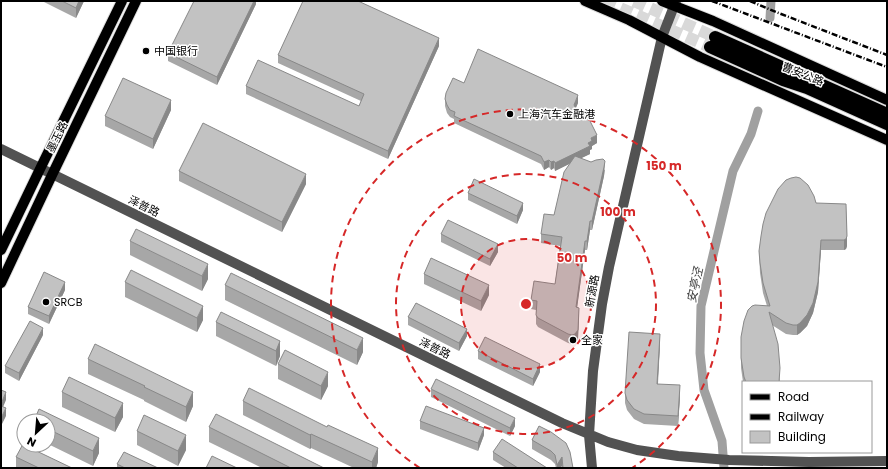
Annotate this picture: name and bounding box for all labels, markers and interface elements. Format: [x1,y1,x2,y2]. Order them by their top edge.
place label: 中国银行 [154,43,198,59]
marker: 中国银行 [141,46,151,56]
street label: 曹安公路 [780,58,826,90]
place label: 上海汽车金融港 [518,106,595,122]
marker: 上海汽车金融港 [505,109,515,119]
street label: 墨玉路 [43,119,71,155]
text: 150 m [646,157,682,174]
street label: 泽普路 [126,192,162,220]
text: 100 m [600,203,636,220]
text: 50 m [557,249,588,266]
water label: 安亭泾 [682,265,707,304]
street label: 新源路 [581,273,603,309]
place label: SRCB [54,294,83,310]
marker: SRCB [41,297,51,307]
centre of rings [519,297,533,311]
place label: 全家 [581,332,603,348]
street label: 泽普路 [417,334,453,362]
marker: 全家 [568,335,578,345]
legend [742,381,872,453]
text: Road [778,388,809,405]
text: Railway [778,408,824,425]
north arrow [16,413,56,453]
text: Building [778,428,826,445]
text: N [24,433,39,451]

